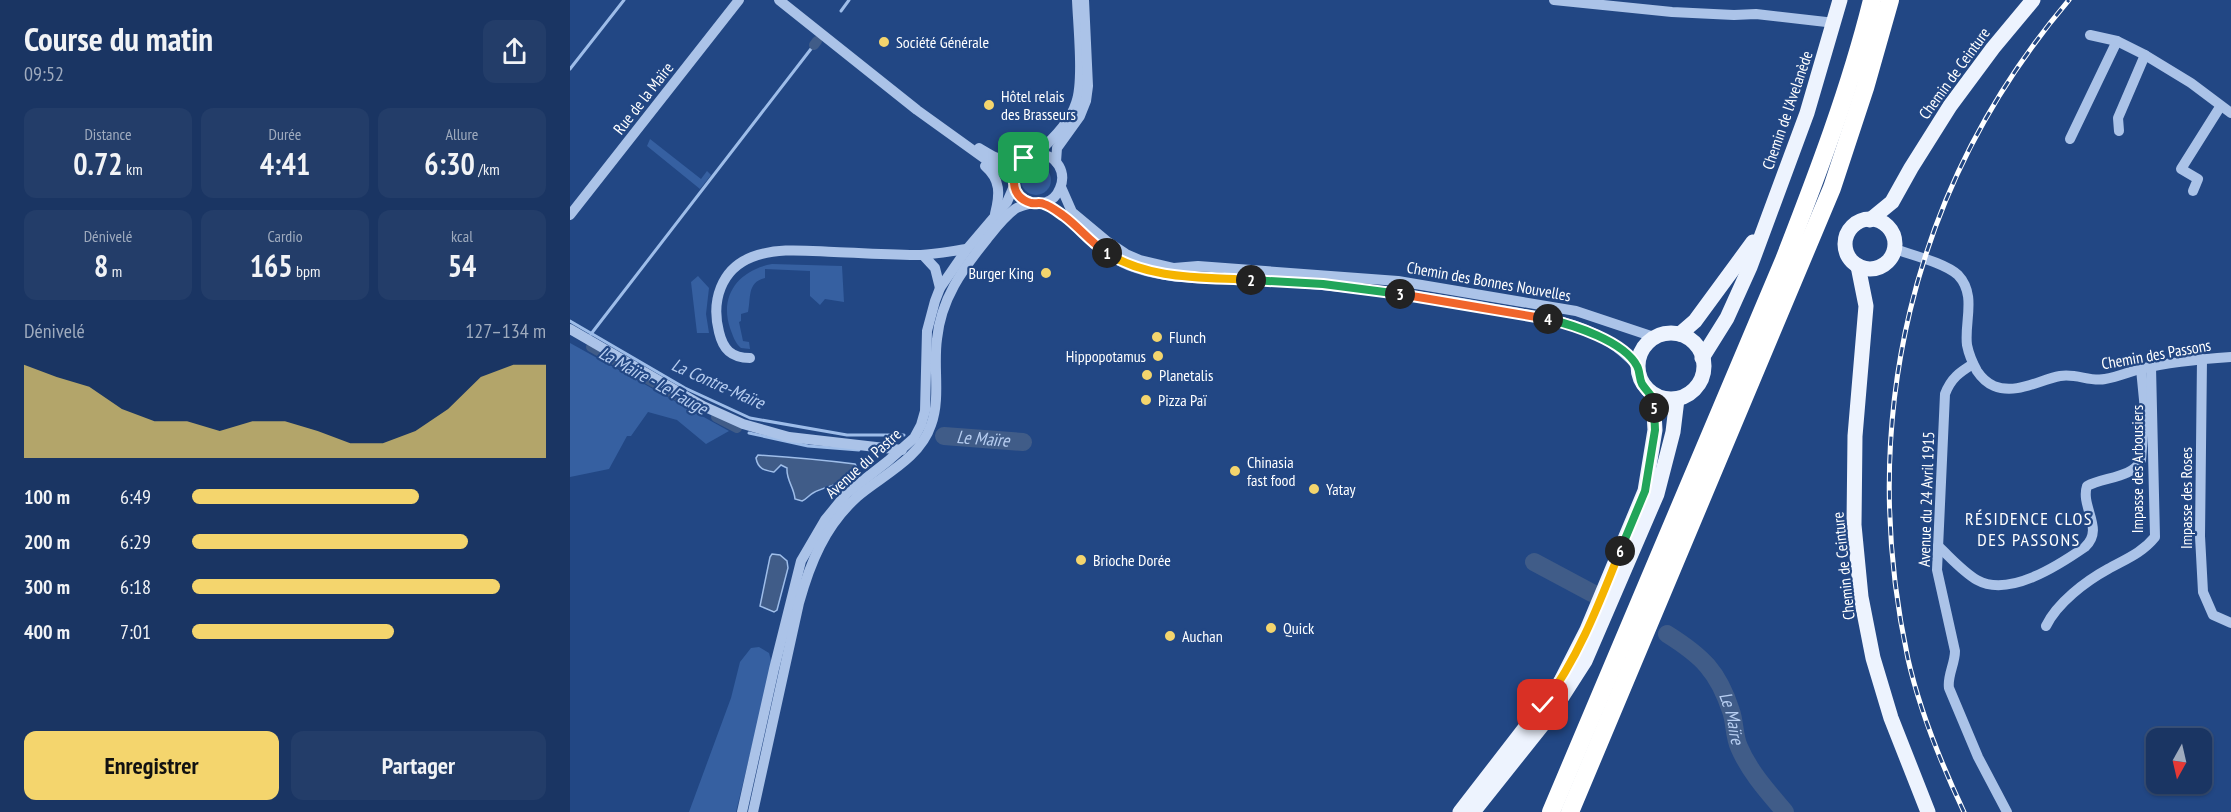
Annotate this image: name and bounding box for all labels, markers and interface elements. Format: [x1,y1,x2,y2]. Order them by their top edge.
text: Course du matin [24,17,213,60]
button: share [483,20,546,83]
street label: Chemin de Ceinture [1914,23,1994,123]
place label: Société Générale [896,32,989,52]
marker: Société Générale [877,35,891,49]
street label: Chemin de l'Avelanède [1757,48,1817,172]
street label: Rue de la Maïre [609,58,677,138]
text: 09:52 [24,61,64,87]
place label: Hôtel relais des Brasseurs [1001,86,1076,124]
marker: Hôtel relais des Brasseurs [982,98,996,112]
text: Distance [84,124,132,144]
text: Durée [269,124,301,144]
text: Allure [446,124,478,144]
pin [998,132,1049,183]
icon: arrive [1007,141,1040,174]
text: 0.72 [73,144,123,183]
text: 4:41 [260,144,310,183]
text: 6:30 [424,144,475,183]
text: km [123,159,143,179]
text: /km [475,159,500,179]
text: Dénivelé [84,226,132,246]
text: Cardio [267,226,303,246]
text: kcal [451,226,473,246]
pin: 1 [1092,238,1122,268]
text: 1 [1103,243,1111,263]
text: 8 [94,246,108,285]
text: 165 [250,246,293,285]
text: 54 [448,246,476,285]
street label: Chemin des Bonnes Nouvelles [1405,257,1573,305]
text: m [108,261,122,281]
text: bpm [293,261,320,281]
place label: Burger King [969,263,1034,283]
pin: 2 [1236,265,1266,295]
marker: Burger King [1039,266,1053,280]
text: 2 [1247,270,1255,290]
pin: 3 [1385,279,1415,309]
text: 3 [1396,284,1404,304]
pin: 4 [1533,304,1563,334]
text: 4 [1544,309,1552,329]
text: Dénivelé [24,318,85,344]
text: 127–134 m [465,318,546,344]
place label: Flunch [1169,327,1206,347]
marker: Flunch [1150,330,1164,344]
street label: Chemin des Passons [2100,335,2212,373]
water label: La Maïre - Le Fauge [595,341,713,421]
place label: Hippopotamus [1066,346,1146,366]
marker: Hippopotamus [1151,349,1165,363]
water label: La Contre-Maïre [668,353,770,415]
place label: Planetalis [1159,365,1213,385]
marker: Planetalis [1140,368,1154,382]
place label: Pizza Paï [1158,390,1207,410]
marker: Pizza Paï [1139,393,1153,407]
pin: 5 [1639,393,1669,423]
text: 5 [1650,398,1658,418]
street label: Impasse des Arbousiers [2127,405,2147,533]
street label: Avenue du Pastre [821,424,905,502]
water label: Le Maïre [956,425,1012,452]
street label: Avenue du 24 Avril 1915 [1914,431,1938,567]
street label: Impasse des Roses [2176,447,2196,549]
place label: Chinasia fast food [1247,452,1296,490]
marker: Chinasia fast food [1228,464,1242,478]
place label: Yatay [1326,479,1356,499]
marker: Yatay [1307,482,1321,496]
text: 100 m [24,484,70,510]
text: 6:49 [120,484,151,510]
district label: RÉSIDENCE CLOS DES PASSONS [1965,507,2093,551]
street label: Chemin de Ceinture [1827,511,1859,621]
text: 200 m [24,529,70,555]
text: 6:29 [120,529,151,555]
pin: 6 [1605,536,1635,566]
text: 6 [1616,541,1624,561]
place label: Brioche Dorée [1093,550,1171,570]
marker: Brioche Dorée [1074,553,1088,567]
text: 300 m [24,574,70,600]
text: 6:18 [120,574,151,600]
place label: Quick [1283,618,1315,638]
text: 400 m [24,619,70,645]
text: 7:01 [120,619,151,645]
marker: Quick [1264,621,1278,635]
place label: Auchan [1182,626,1223,646]
marker: Auchan [1163,629,1177,643]
pin [1517,679,1568,730]
icon: check [1526,688,1559,721]
water label: Le Maïre [1714,688,1750,748]
north arrow [2146,728,2212,794]
map controls [2146,728,2212,794]
button: Enregistrer [24,731,279,800]
button: Partager [291,731,546,800]

